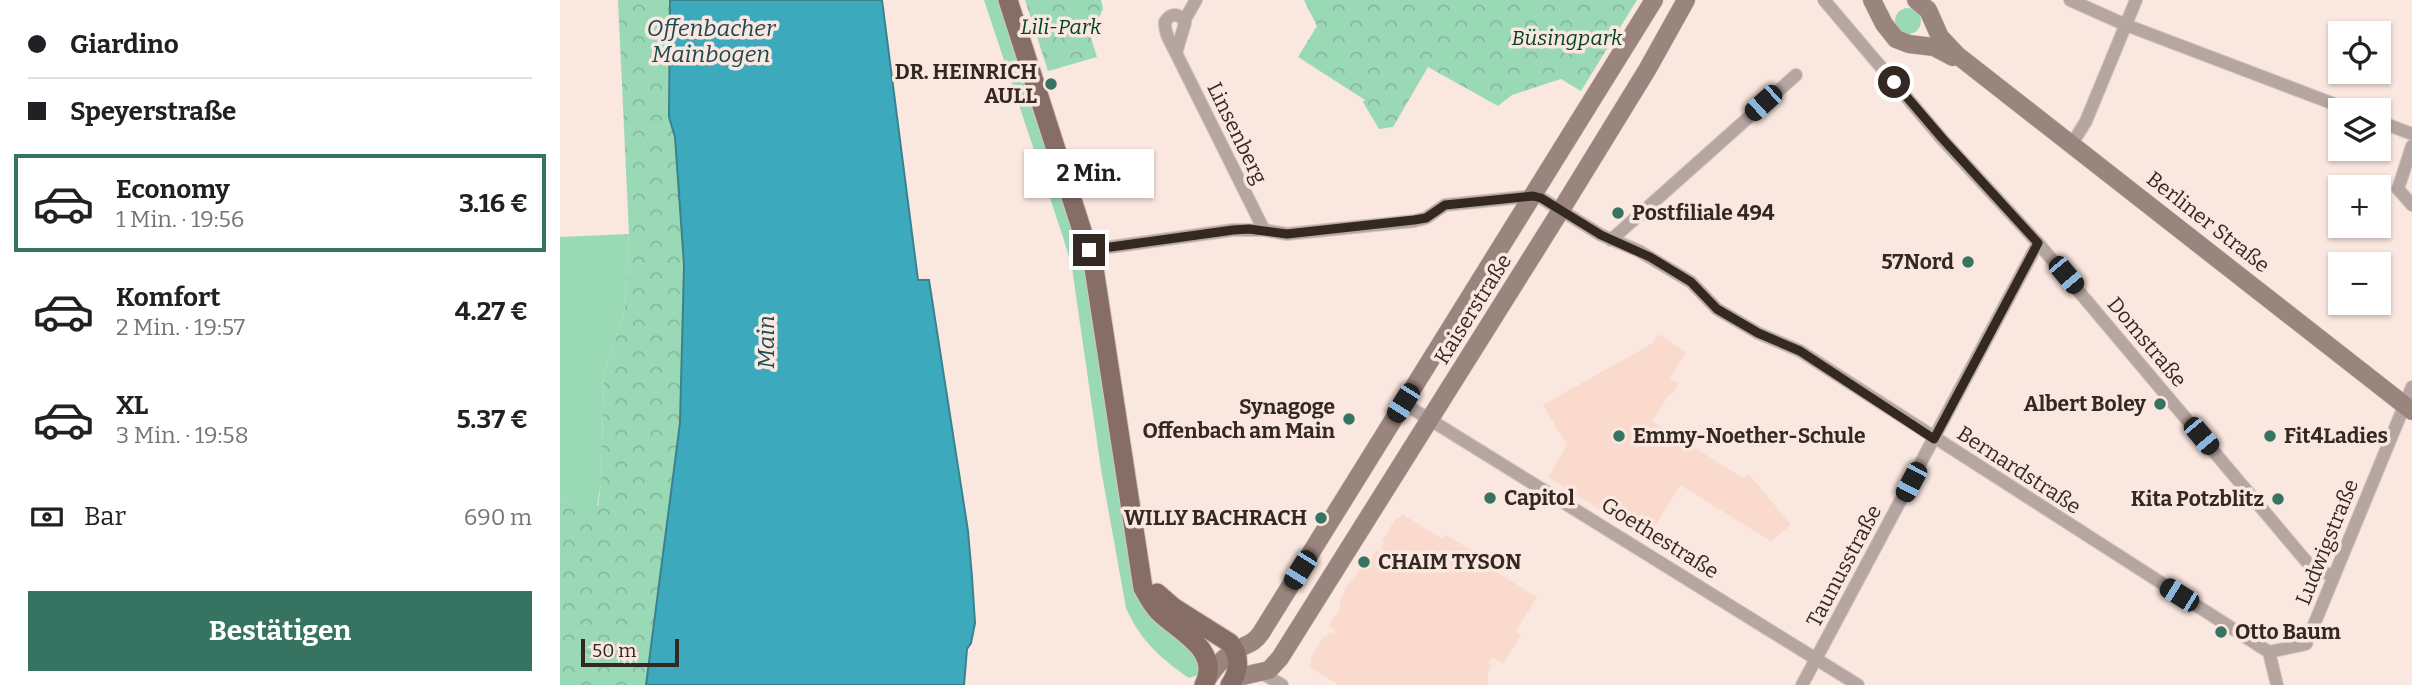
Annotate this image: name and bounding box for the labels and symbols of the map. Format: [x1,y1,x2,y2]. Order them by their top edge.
water label: Offenbacher Mainbogen [647,14,777,68]
park label: Lili-Park [1021,14,1102,40]
park label: Büsingpark [1512,25,1623,51]
place label: DR. HEINRICH AULL [895,59,1037,109]
route start [1878,66,1910,98]
marker: DR. HEINRICH AULL [1043,76,1059,92]
street label: Linsenberg [1201,78,1273,188]
car [1741,81,1786,125]
callout: 2 Min. [1024,148,1154,198]
street label: Berliner Straße [2141,166,2275,278]
place label: Postfiliale 494 [1632,200,1775,226]
marker: Postfiliale 494 [1610,205,1626,221]
route end [1073,234,1105,266]
street label: Kaiserstraße [1429,249,1517,369]
place label: 57Nord [1881,249,1954,275]
car [2045,252,2088,298]
marker: 57Nord [1960,254,1976,270]
street label: Domstraße [2102,292,2192,392]
water label: Main [752,315,780,369]
car [1383,380,1424,426]
place label: Albert Boley [2024,391,2146,417]
place label: Synagoge Offenbach am Main [1142,394,1335,444]
marker: Albert Boley [2152,396,2168,412]
marker: Synagoge Offenbach am Main [1341,411,1357,427]
car [2180,413,2223,459]
street label: Bernardstraße [1952,420,2086,520]
place label: Emmy-Noether-Schule [1633,423,1865,449]
place label: Fit4Ladies [2284,423,2388,449]
marker: Emmy-Noether-Schule [1611,428,1627,444]
marker: Fit4Ladies [2262,428,2278,444]
car [1892,459,1931,505]
street label: Ludwigstraße [2290,475,2364,609]
place label: Capitol [1504,485,1575,511]
place label: Kita Potzblitz [2131,486,2264,512]
marker: Capitol [1482,490,1498,506]
marker: Kita Potzblitz [2270,491,2286,507]
street label: Goethestraße [1596,492,1724,584]
street label: Taunusstraße [1801,500,1887,632]
place label: WILLY BACHRACH [1124,505,1307,531]
marker: WILLY BACHRACH [1313,510,1329,526]
car [1280,547,1321,593]
place label: CHAIM TYSON [1378,549,1521,575]
marker: CHAIM TYSON [1356,554,1372,570]
car [2156,575,2203,615]
place label: Otto Baum [2235,619,2341,645]
marker: Otto Baum [2213,624,2229,640]
scale bar [581,636,679,668]

